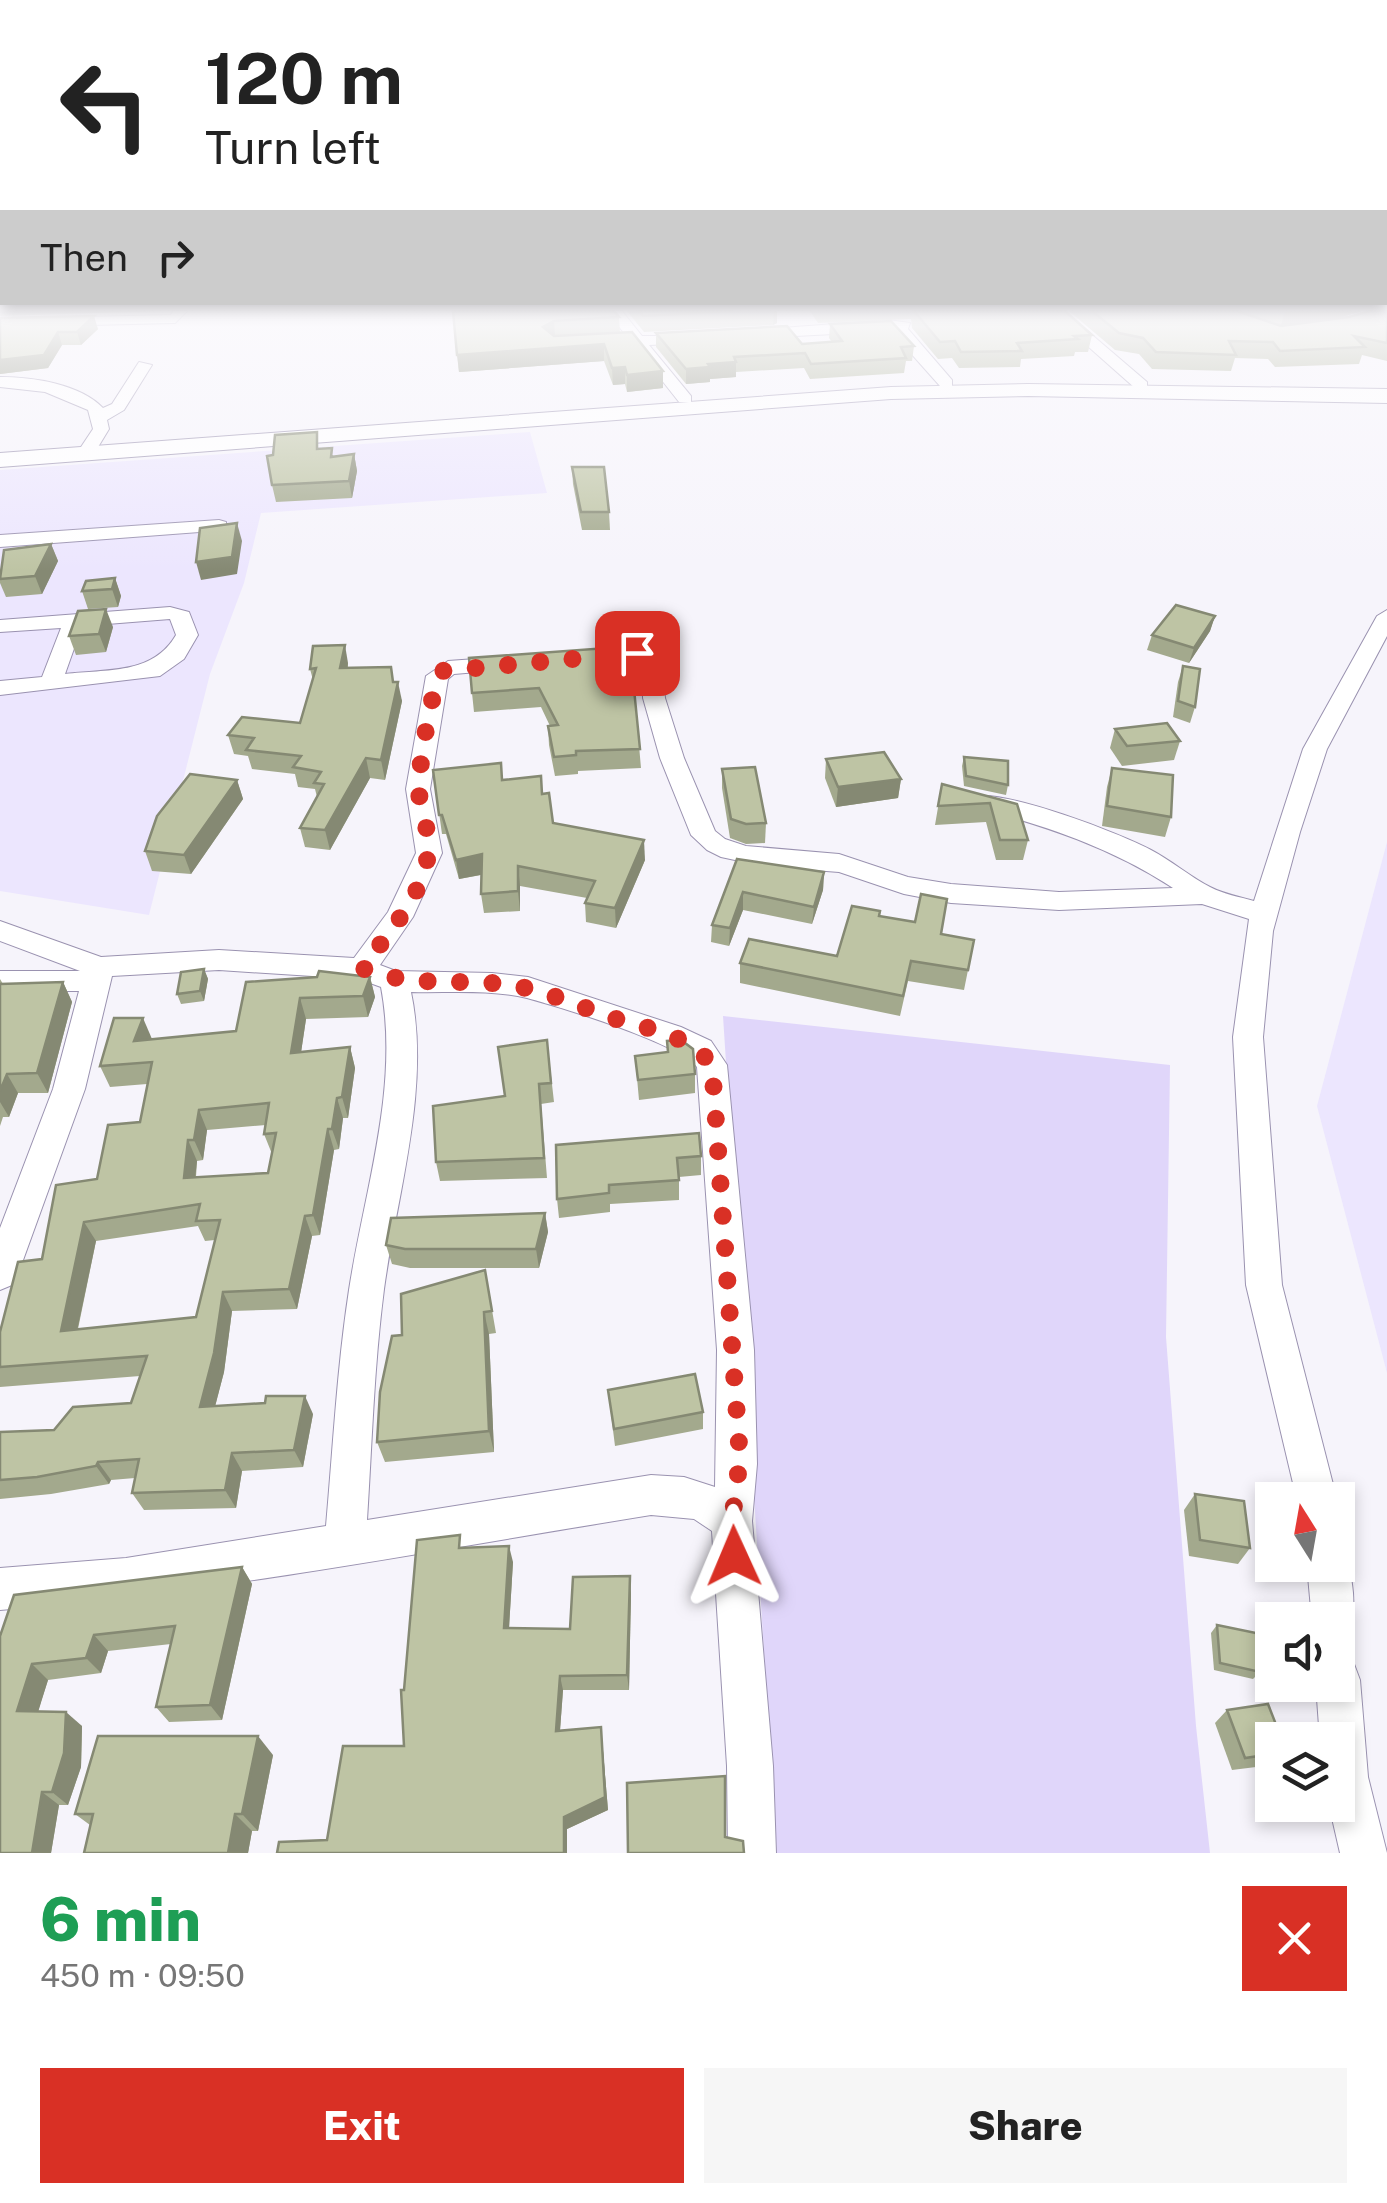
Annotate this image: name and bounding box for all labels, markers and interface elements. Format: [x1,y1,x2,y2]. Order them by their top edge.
text: 120 m [205,37,403,120]
icon: left [40,40,170,170]
text: Turn left [205,121,381,174]
icon: right [148,230,203,285]
text: Then [40,235,128,280]
pin [595,611,680,696]
icon: arrive [610,626,665,681]
north arrow [1255,1482,1355,1582]
map controls [1255,1482,1355,1822]
position arrow [682,1504,786,1608]
button: sound [1255,1602,1355,1702]
button: layers [1255,1722,1355,1822]
text: 6 min [40,1884,201,1955]
button: close [1242,1886,1347,1991]
text: 450 m · 09:50 [40,1957,245,1994]
button: Exit [40,2068,684,2183]
button: Share [704,2068,1347,2183]

